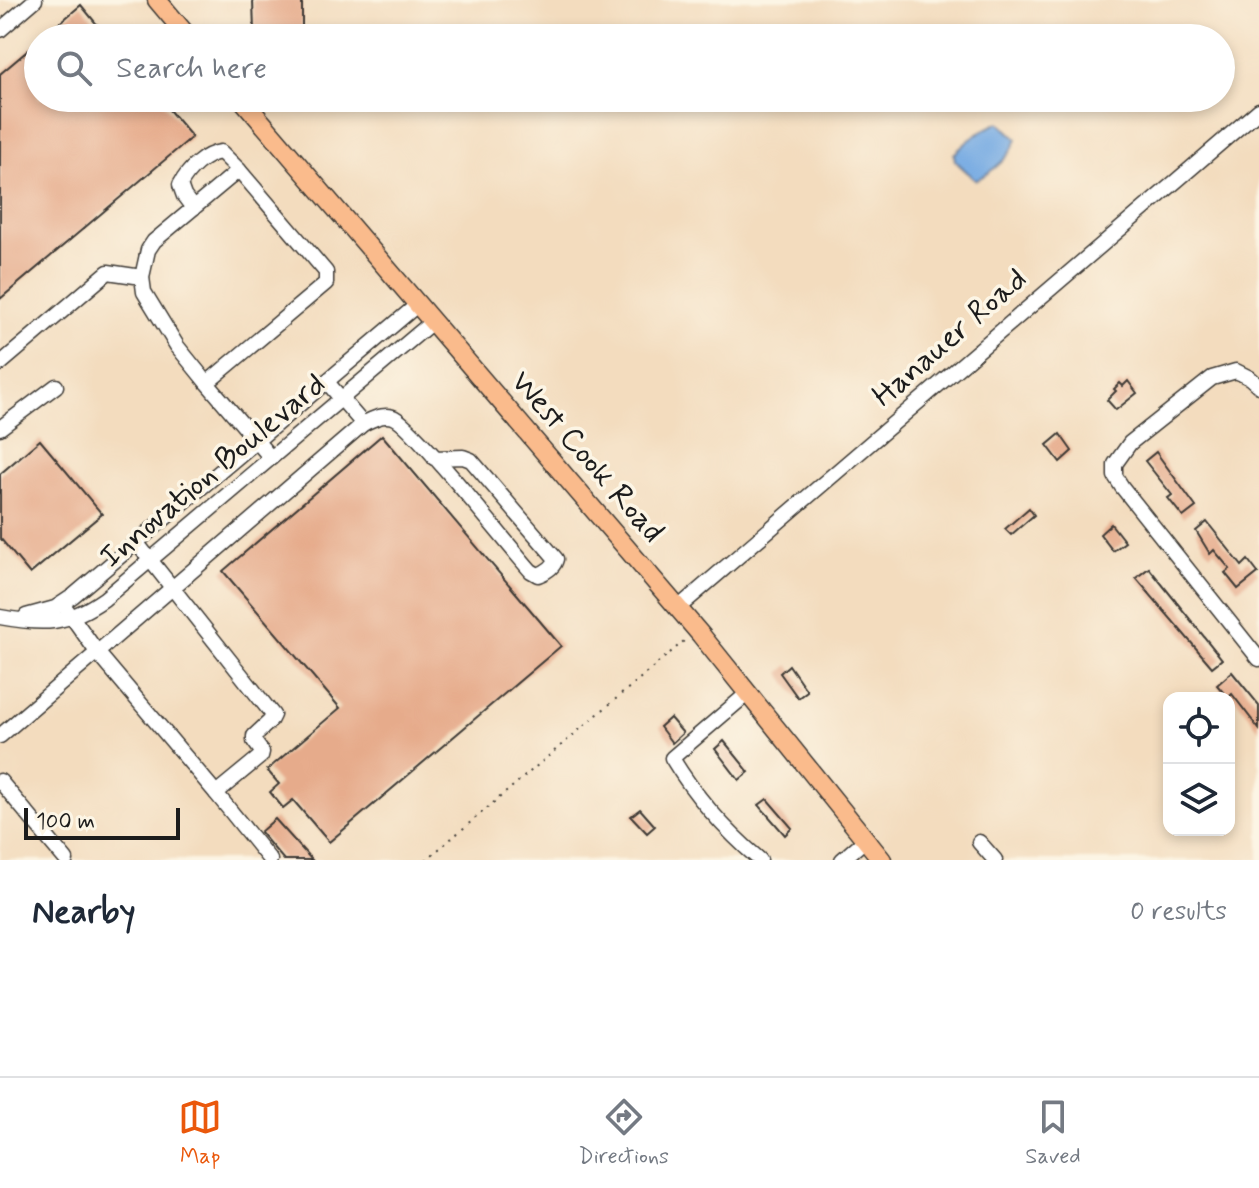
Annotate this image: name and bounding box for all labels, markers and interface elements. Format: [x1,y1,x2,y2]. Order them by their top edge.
search box [24,24,1235,112]
icon: search [52,46,96,90]
text: Search here [116,49,267,88]
street label: Hanauer Road [864,259,1036,417]
street label: West Cook Road [501,362,673,552]
street label: Innovation Boulevard [91,364,335,578]
map controls [1163,692,1235,836]
button: locate [1163,692,1235,764]
button: layers [1163,764,1235,836]
scale bar [24,804,180,840]
text: 100 m [36,808,95,836]
text: Nearby [32,890,136,935]
text: 0 results [1130,895,1227,929]
tab: Map [178,1095,222,1171]
tab: Directions [578,1095,669,1171]
tab: Saved [1025,1095,1081,1171]

